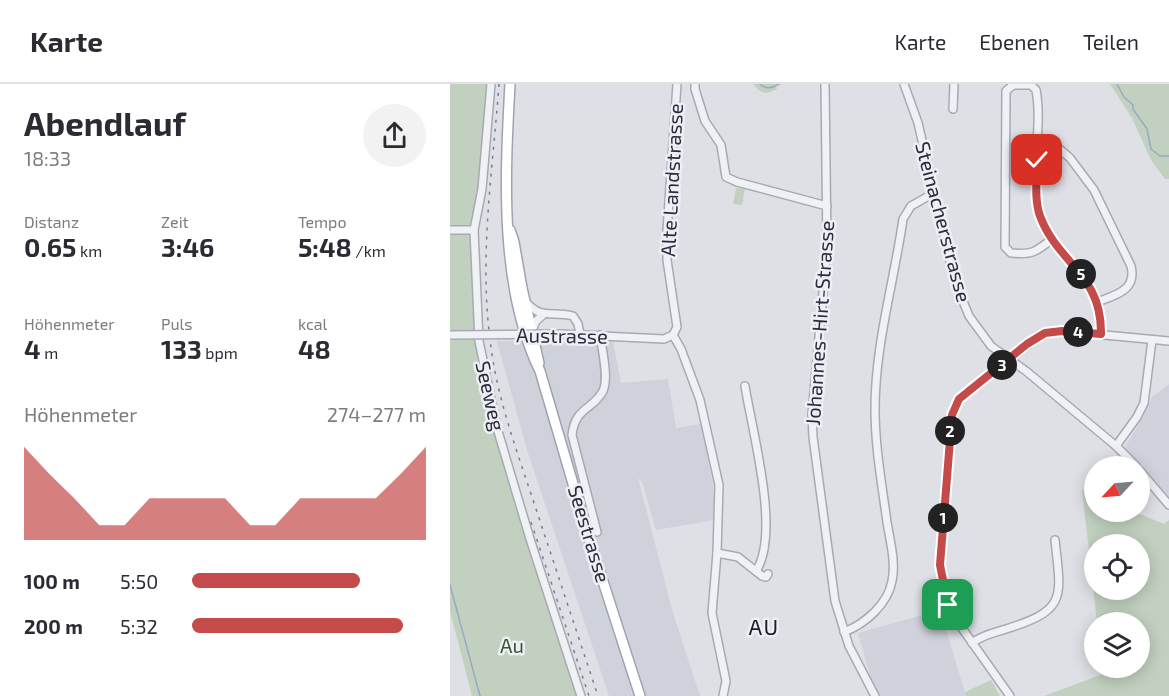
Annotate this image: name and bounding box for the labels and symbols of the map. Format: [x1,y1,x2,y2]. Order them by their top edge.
street label: Alte Landstrasse [655,103,687,257]
pin [1011,134,1062,185]
street label: Steinacherstrasse [911,139,977,305]
street label: Johannes-Hirt-Strasse [800,220,838,426]
pin: 5 [1066,259,1096,289]
pin: 4 [1063,317,1093,347]
street label: Austrasse [516,322,608,348]
pin: 3 [987,350,1017,380]
street label: Seeweg [471,358,511,433]
pin: 2 [935,416,965,446]
north arrow [1084,456,1150,522]
street label: Seestrasse [564,482,616,585]
pin: 1 [928,503,958,533]
pin [922,579,973,630]
district label: AU [748,613,780,639]
park label: Au [500,633,524,657]

